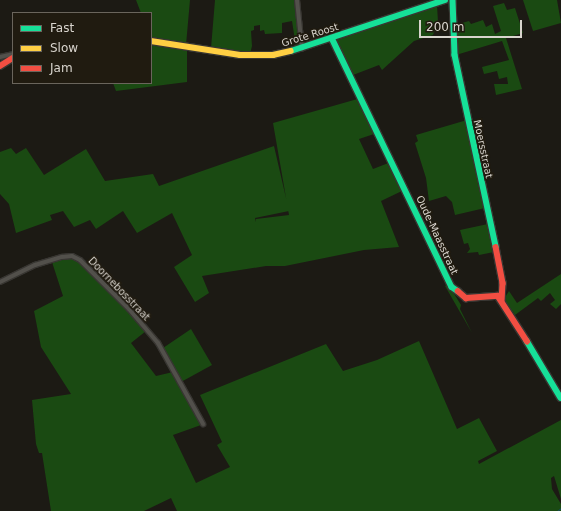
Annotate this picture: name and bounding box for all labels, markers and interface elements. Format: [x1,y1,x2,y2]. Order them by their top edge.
legend [12,12,152,84]
scale bar [421,12,524,38]
text: 200 m [426,20,464,34]
text: Fast [50,21,74,35]
street label: Grote Roost [280,21,340,49]
text: Slow [50,41,78,55]
text: Jam [50,61,73,75]
street label: Moersstraat [471,119,495,179]
street label: Oude-Maasstraat [413,194,461,276]
street label: Doornebosstraat [86,255,152,323]

